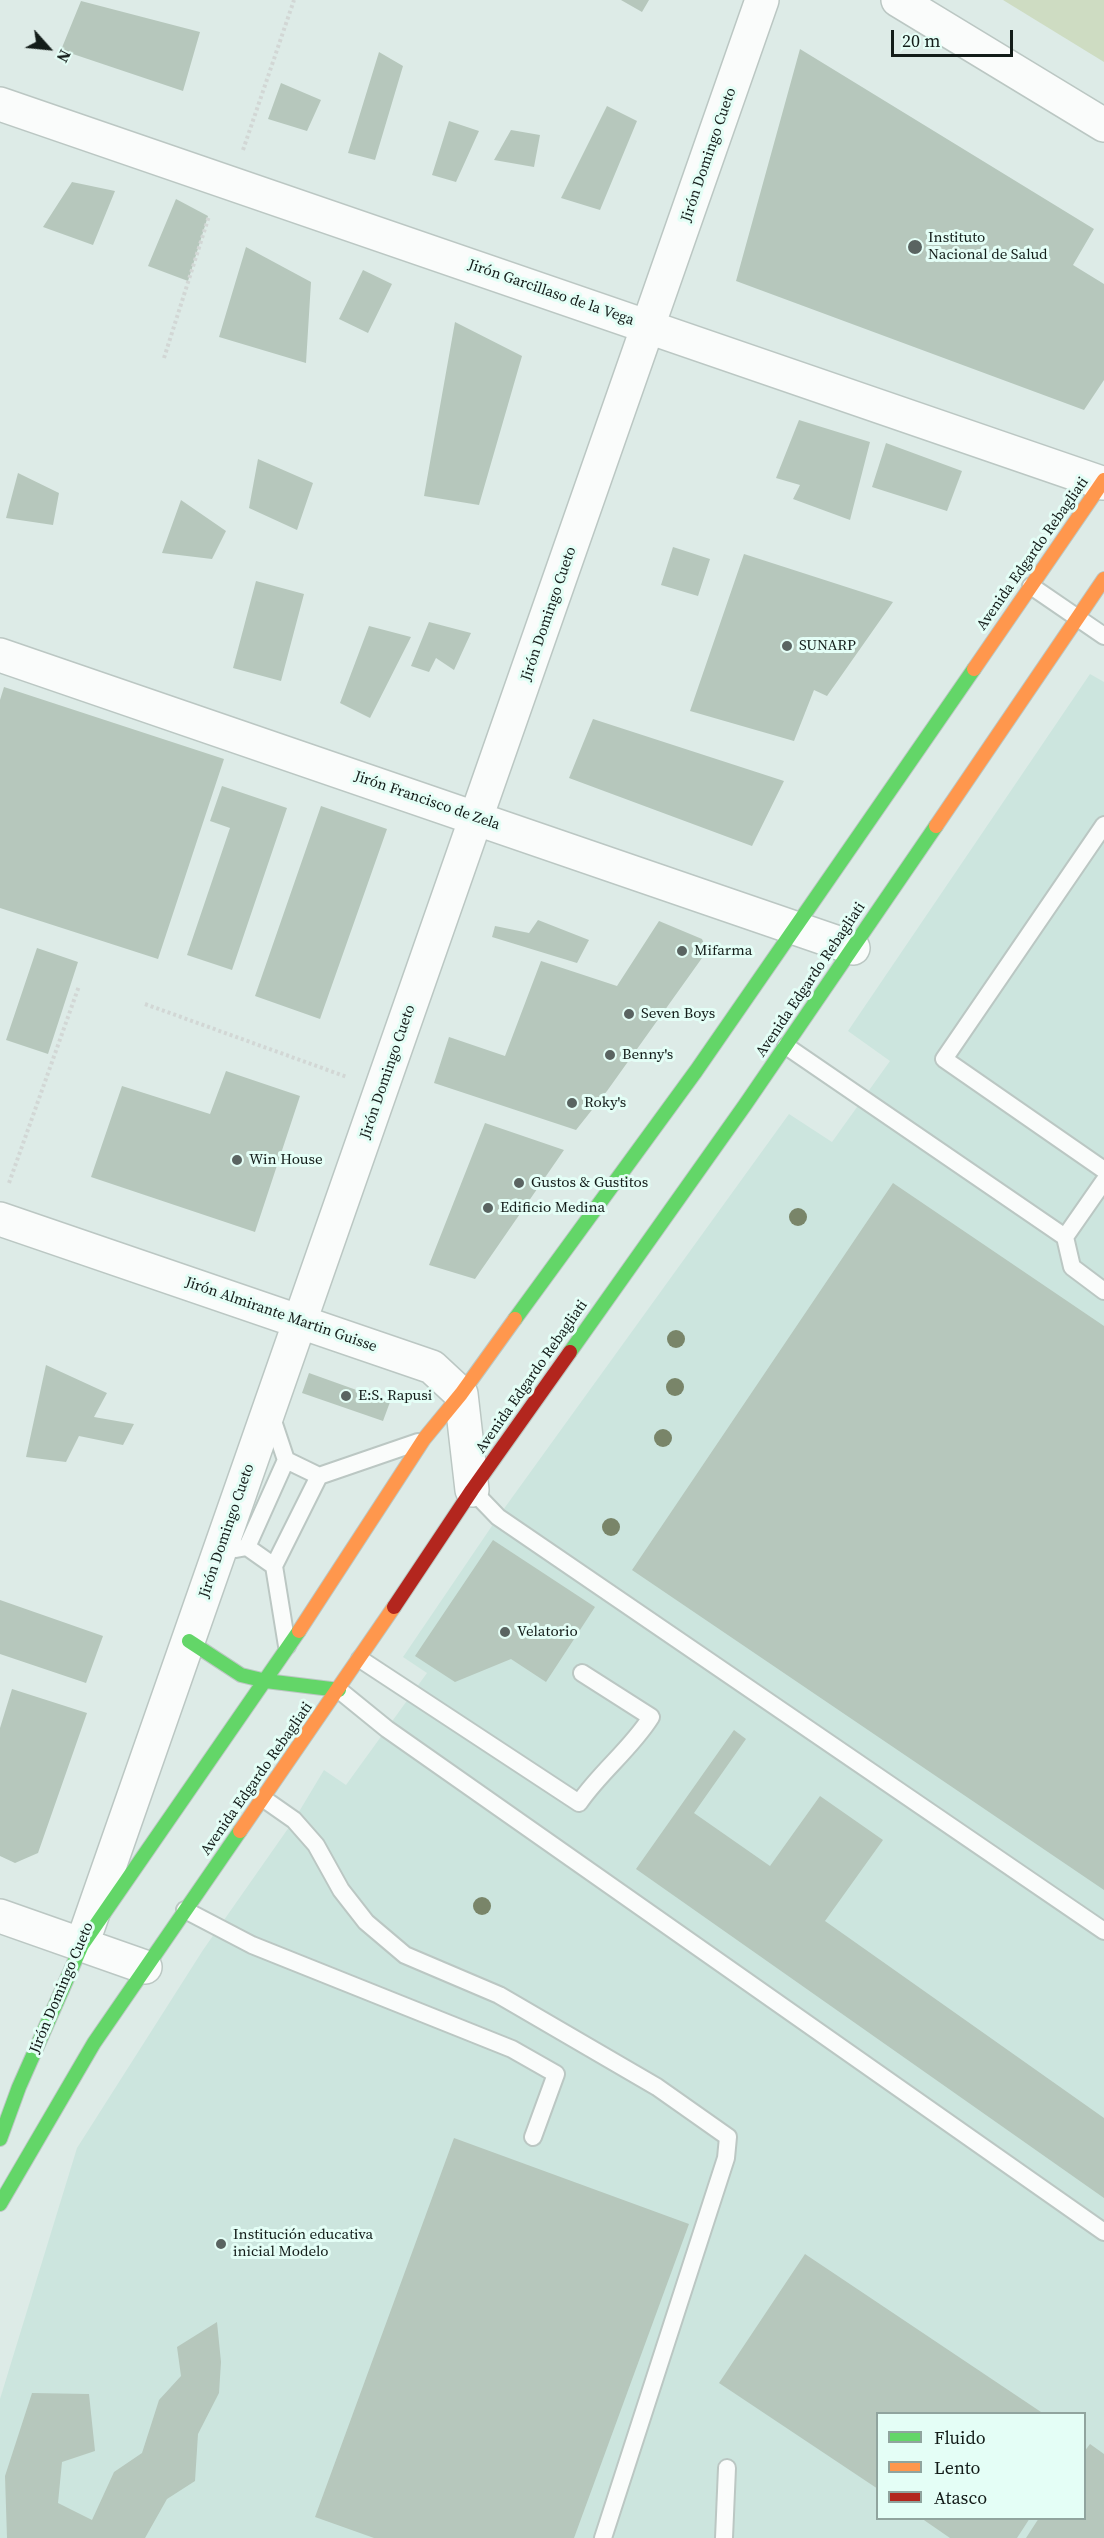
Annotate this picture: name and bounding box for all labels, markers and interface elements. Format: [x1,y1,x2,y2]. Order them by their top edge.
north arrow [18,18,78,78]
scale bar [894,18,1016,56]
text: 20 m [902,28,940,53]
text: N [52,46,76,66]
street label: Jirón Domingo Cueto [678,85,740,225]
place label: Instituto Nacional de Salud [928,229,1048,264]
marker: Instituto Nacional de Salud [906,238,924,256]
street label: Jirón Garcillaso de la Vega [466,256,636,330]
street label: Avenida Edgardo Rebagliati [973,474,1093,634]
street label: Jirón Domingo Cueto [518,544,580,684]
place label: SUNARP [799,637,856,655]
marker: SUNARP [780,639,794,653]
street label: Jirón Francisco de Zela [352,768,502,834]
street label: Avenida Edgardo Rebagliati [752,899,870,1061]
place label: Mifarma [694,942,752,960]
marker: Mifarma [675,944,689,958]
street label: Jirón Domingo Cueto [357,1002,419,1142]
place label: Seven Boys [641,1005,715,1023]
marker: Seven Boys [622,1007,636,1021]
place label: Benny's [622,1046,673,1064]
marker: Benny's [603,1048,617,1062]
place label: Roky's [584,1094,626,1112]
marker: Roky's [565,1096,579,1110]
place label: Win House [249,1151,323,1169]
marker: Win House [230,1153,244,1167]
place label: Gustos & Gustitos [531,1174,648,1192]
marker: Gustos & Gustitos [512,1176,526,1190]
place label: Edificio Medina [500,1199,605,1217]
marker: Edificio Medina [481,1201,495,1215]
street label: Jirón Almirante Martin Guisse [183,1274,379,1356]
street label: Avenida Edgardo Rebagliati [472,1297,592,1457]
place label: E:S. Rapusi [358,1387,432,1405]
marker: E:S. Rapusi [339,1389,353,1403]
street label: Jirón Domingo Cueto [196,1461,258,1601]
place label: Velatorio [517,1623,578,1641]
marker: Velatorio [498,1625,512,1639]
street label: Avenida Edgardo Rebagliati [197,1699,317,1859]
street label: Jirón Domingo Cueto [26,1920,98,2056]
place label: Institución educativa inicial Modelo [233,2226,373,2261]
marker: Institución educativa inicial Modelo [214,2237,228,2251]
legend [876,2412,1086,2520]
text: Fluido [934,2425,986,2450]
text: Lento [934,2455,980,2480]
text: Atasco [934,2485,987,2510]

